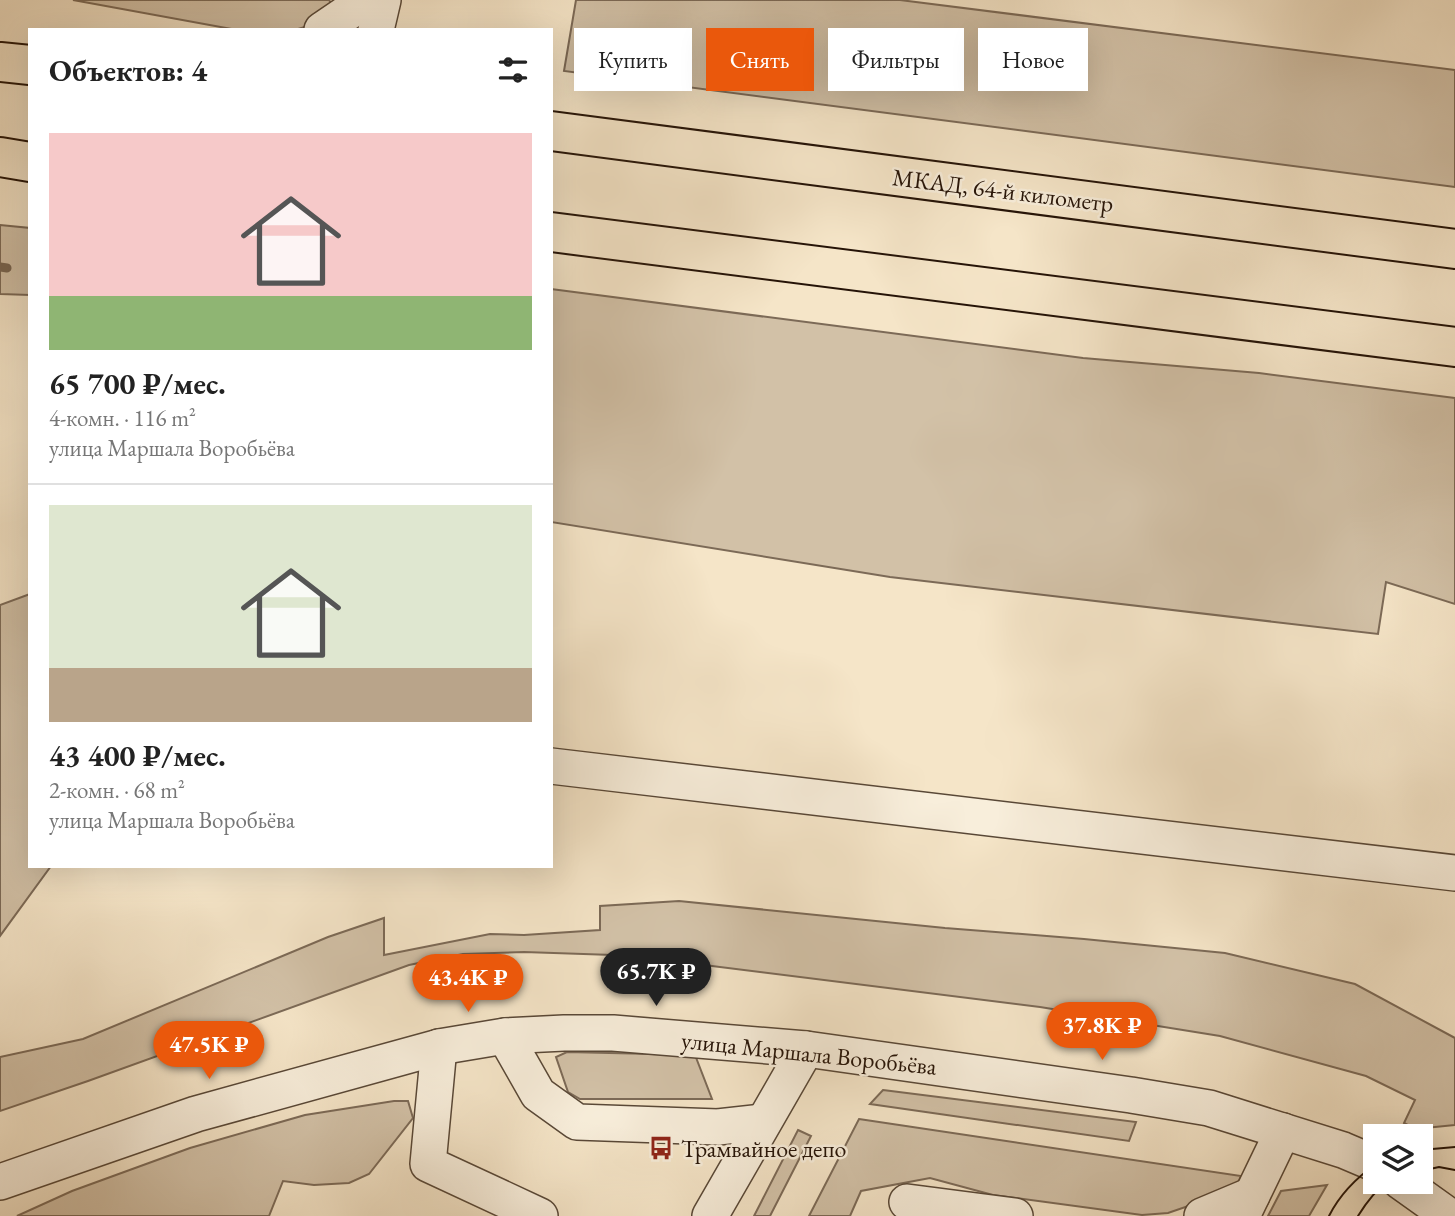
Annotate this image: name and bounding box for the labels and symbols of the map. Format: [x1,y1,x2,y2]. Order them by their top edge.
street label: МКАД, 64-й километр [891,161,1115,219]
pin: 65.7K ₽ [591,948,721,1008]
pin: 43.4K ₽ [403,954,533,1014]
pin: 37.8K ₽ [1037,1002,1167,1062]
pin: 47.5K ₽ [144,1021,274,1081]
street label: улица Маршала Воробьёва [680,1024,939,1082]
place label: Трамвайное депо [681,1133,847,1164]
bus stop icon: Трамвайное депо [647,1134,675,1162]

